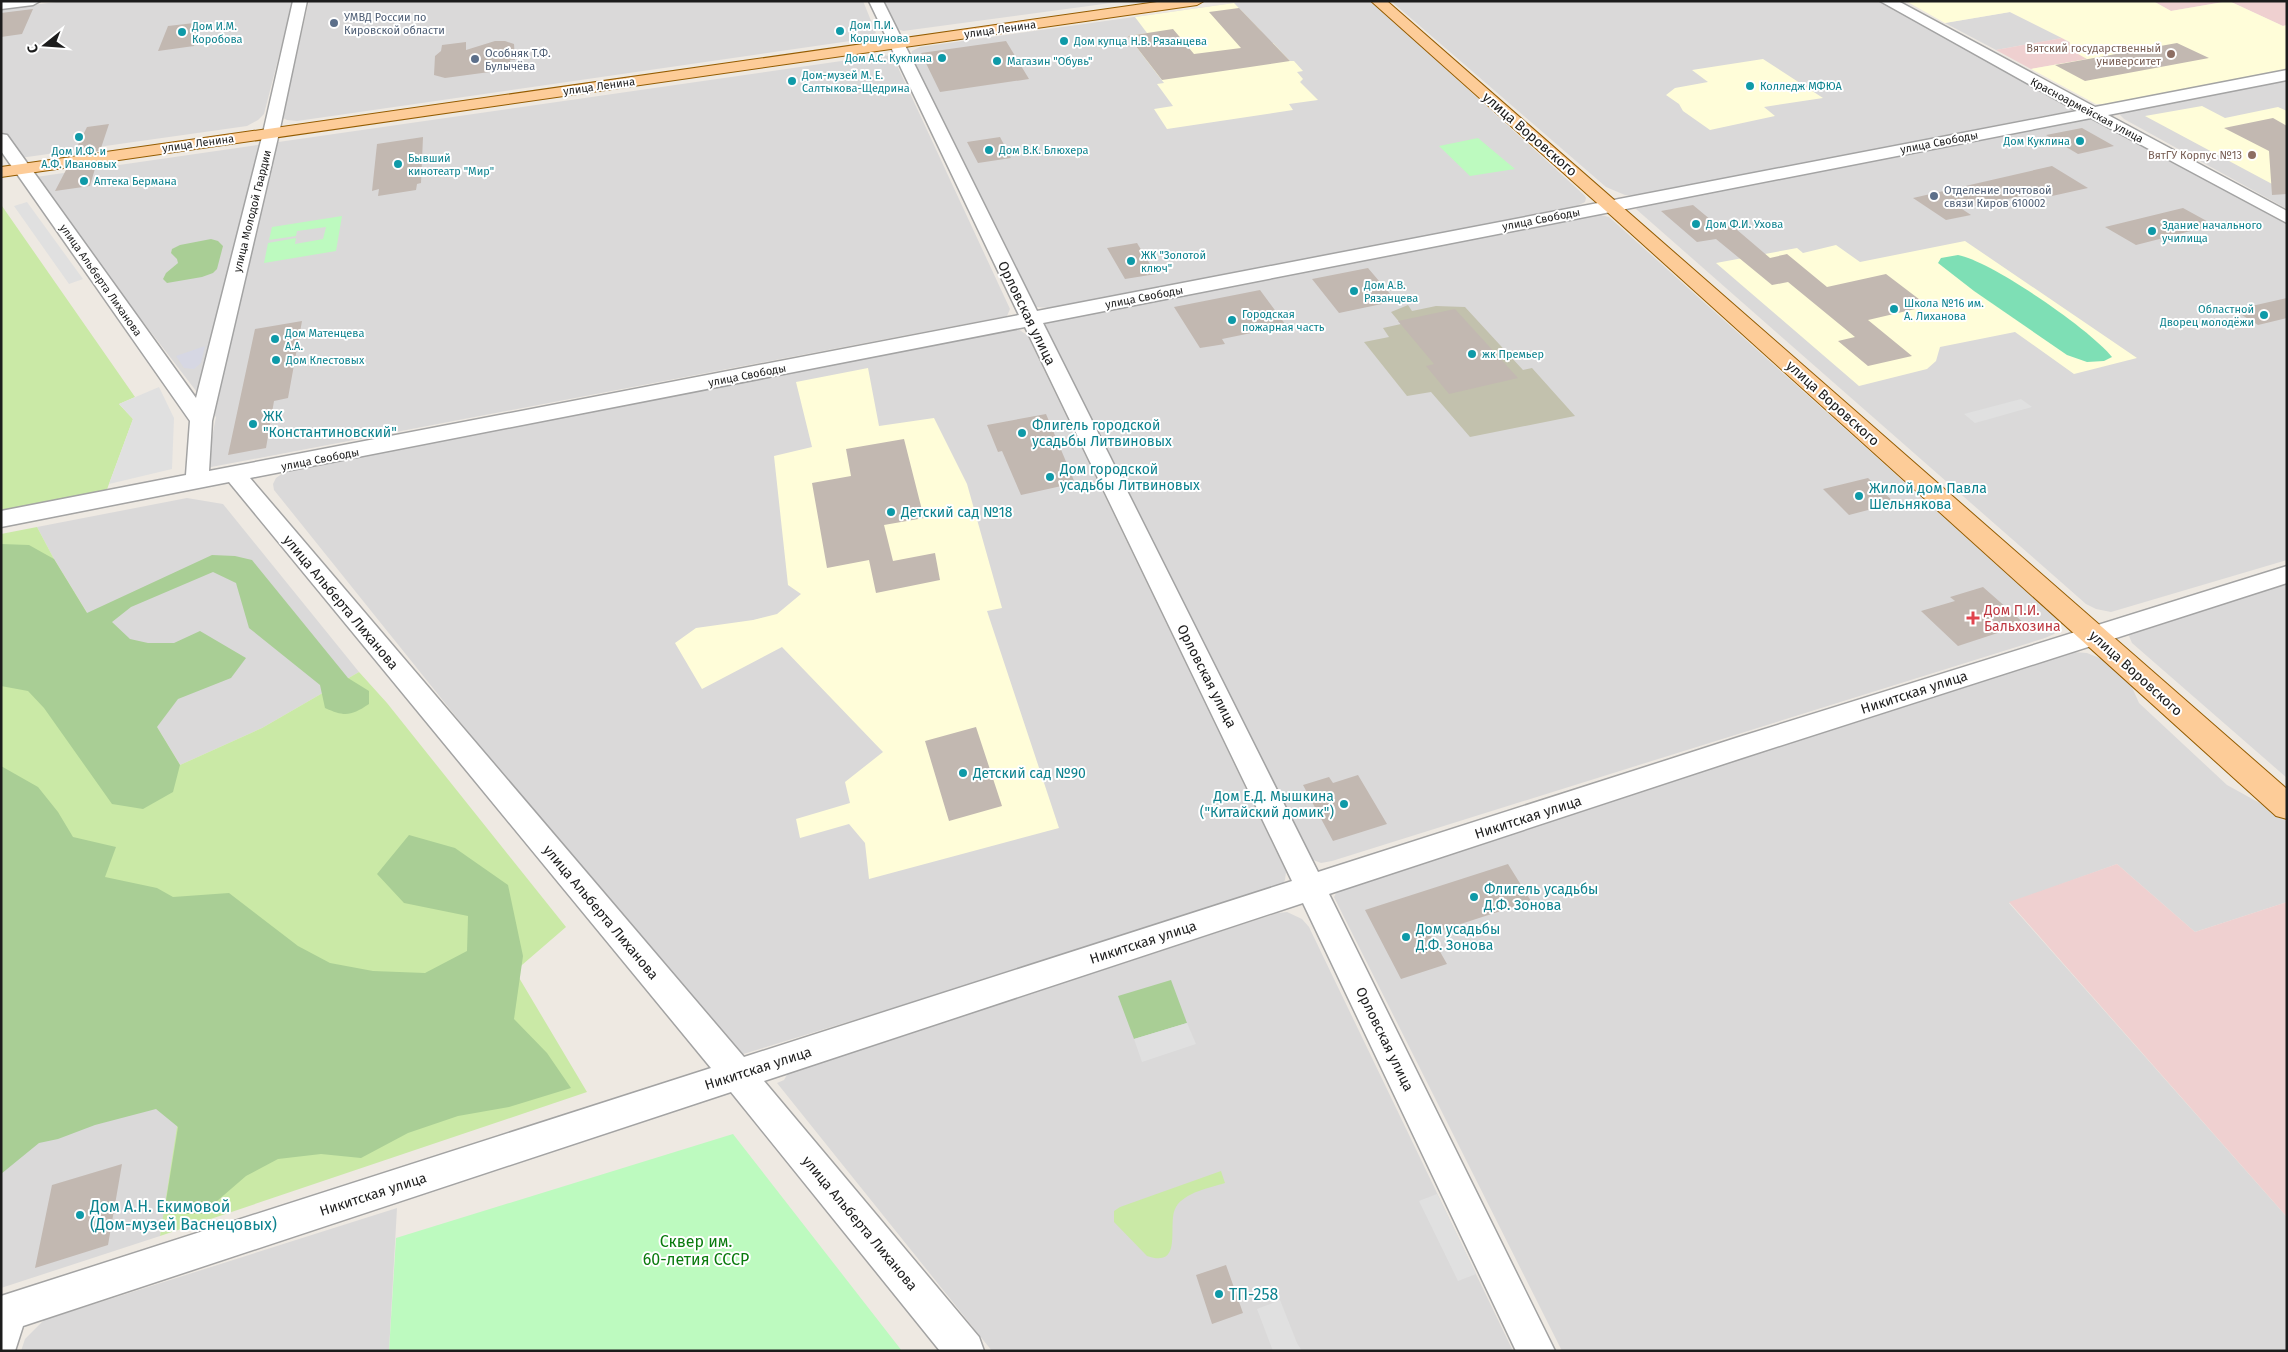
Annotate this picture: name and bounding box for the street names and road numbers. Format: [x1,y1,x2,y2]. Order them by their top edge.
street label: улица Ленина [963,18,1037,41]
street label: улица Ленина [562,75,636,98]
street label: Красноармейская улица [2028,75,2145,146]
street label: улица Воровского [1479,89,1580,180]
street label: улица Свободы [1899,129,1979,156]
street label: улица Ленина [161,132,235,155]
street label: улица Молодой Гвардии [231,149,274,274]
street label: улица Свободы [1501,206,1581,233]
street label: улица Альберта Лиханова [57,222,144,339]
street label: Орловская улица [994,258,1059,368]
street label: улица Свободы [1104,284,1184,311]
street label: улица Воровского [1783,357,1883,450]
street label: улица Свободы [707,362,787,389]
street label: улица Свободы [280,446,360,473]
street label: улица Альберта Лиханова [279,532,402,673]
street label: Орловская улица [1173,622,1240,731]
street label: улица Воровского [2086,627,2186,720]
street label: Никитская улица [1859,667,1970,718]
street label: Никитская улица [1473,792,1584,843]
street label: улица Альберта Лиханова [539,842,662,983]
street label: Никитская улица [1088,917,1199,968]
street label: Орловская улица [1352,984,1417,1094]
street label: Никитская улица [703,1043,814,1094]
street label: улица Альберта Лиханова [798,1153,921,1294]
street label: Никитская улица [318,1169,429,1220]

